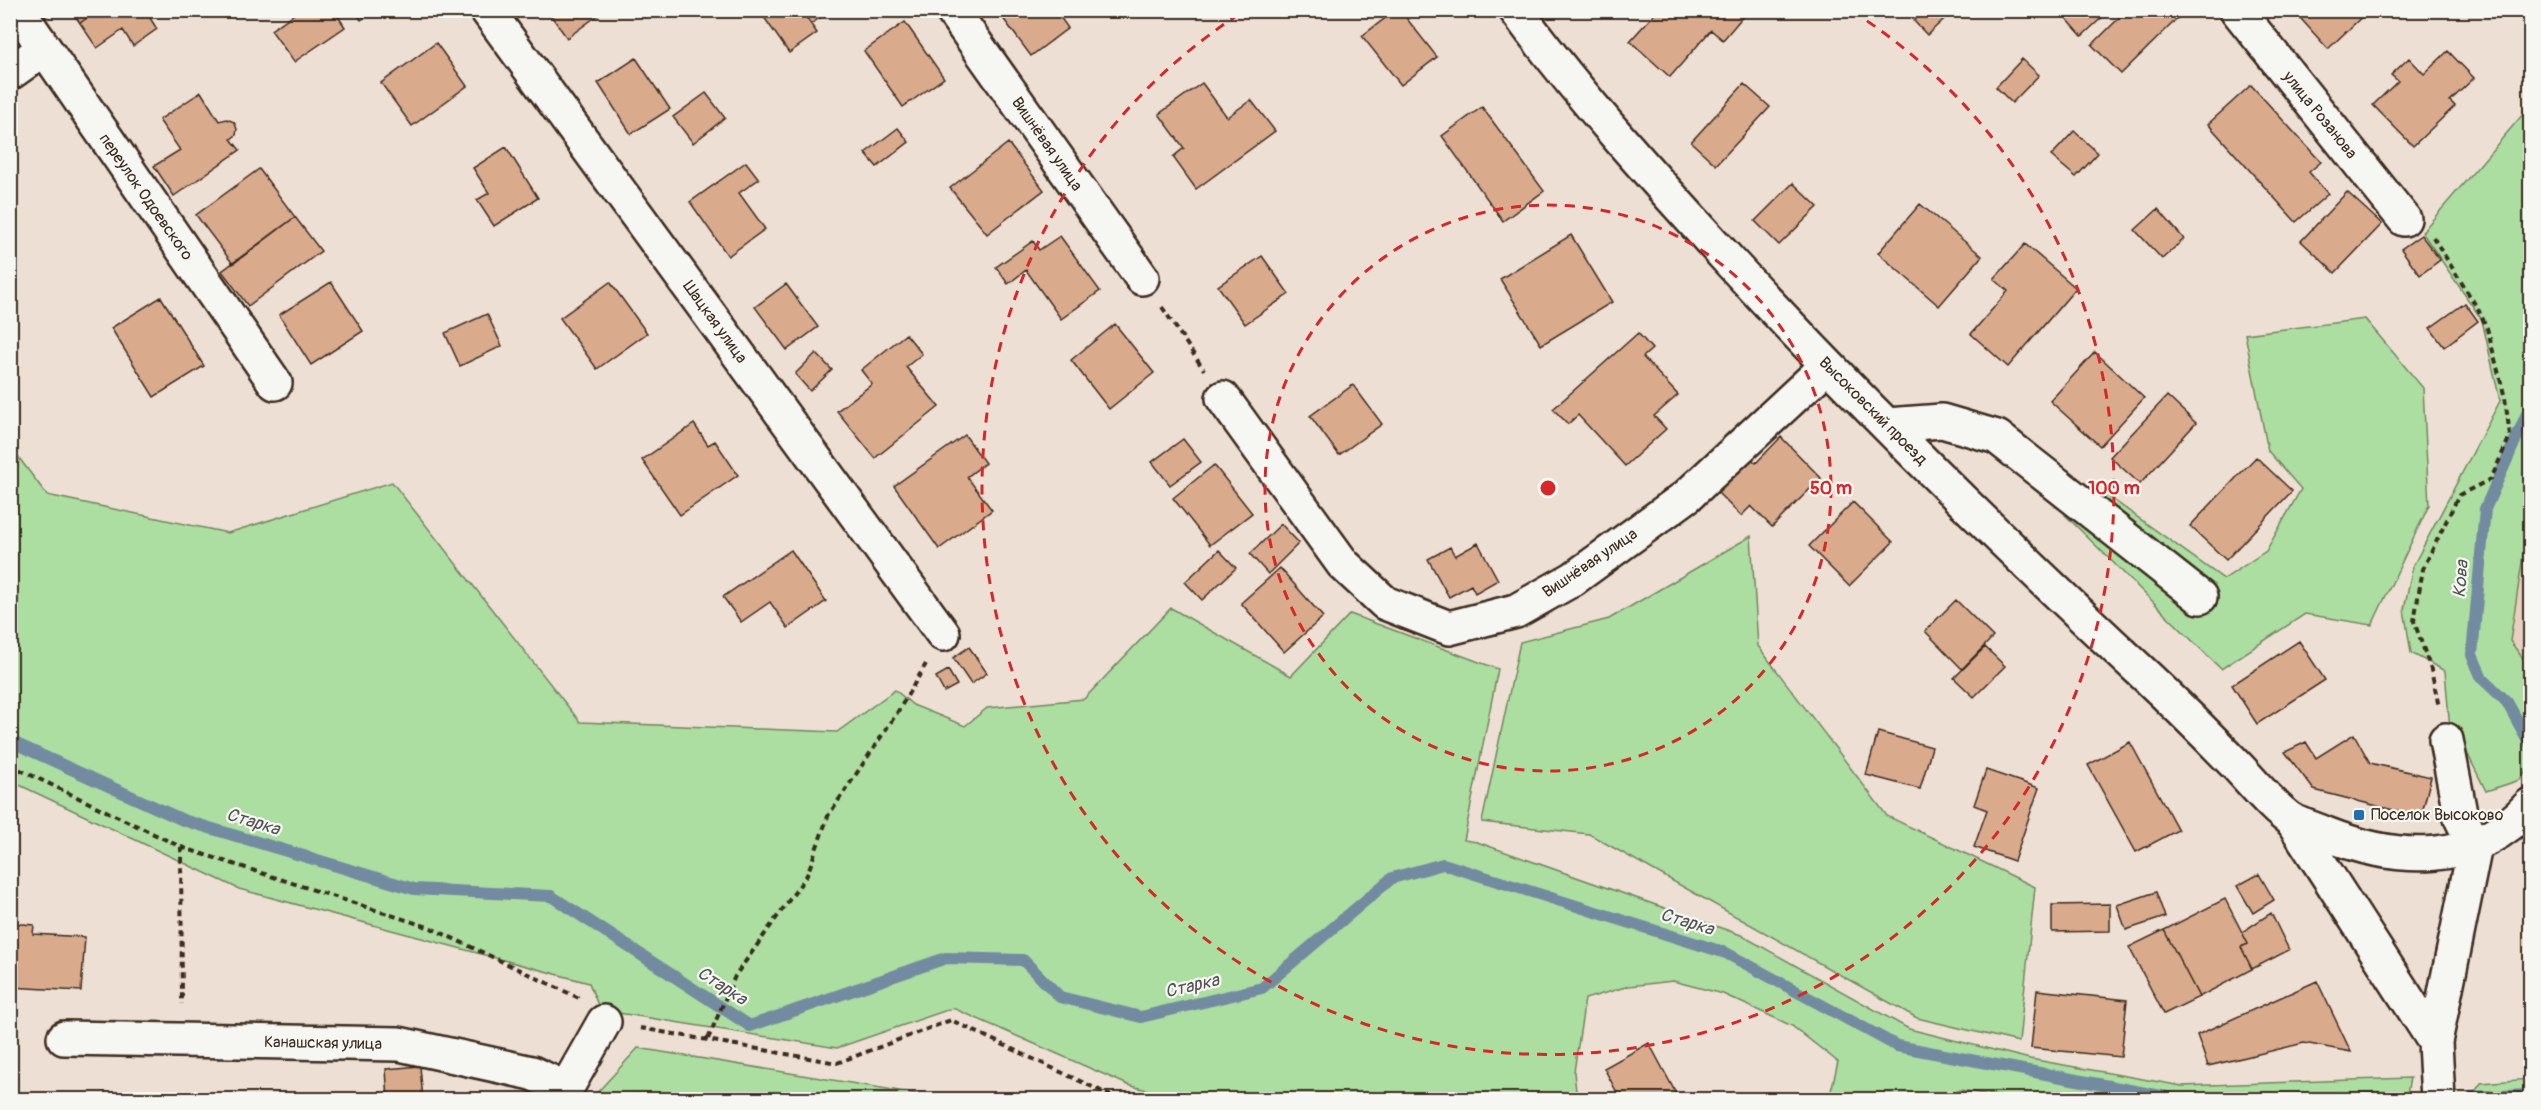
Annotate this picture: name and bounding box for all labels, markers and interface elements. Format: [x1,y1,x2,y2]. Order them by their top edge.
street label: улица Розанова [2278,66,2361,163]
street label: Вишнёвая улица [1007,93,1087,195]
street label: переулок Одоевского [95,130,197,265]
street label: Шацкая улица [678,277,752,367]
street label: Высоковский проезд [1815,353,1932,470]
text: 50 m [1810,477,1852,500]
text: 100 m [2088,477,2140,500]
centre of rings [1538,478,1558,498]
street label: Вишнёвая улица [1539,524,1641,602]
water label: Кова [2448,558,2474,599]
water label: Старка [224,803,284,841]
place label: Поселок Высоково [2371,805,2504,825]
marker: Поселок Высоково [2352,808,2366,822]
water label: Старка [1658,903,1718,941]
water label: Старка [693,961,753,1011]
water label: Старка [1163,968,1223,1003]
street label: Канашская улица [264,1032,382,1054]

